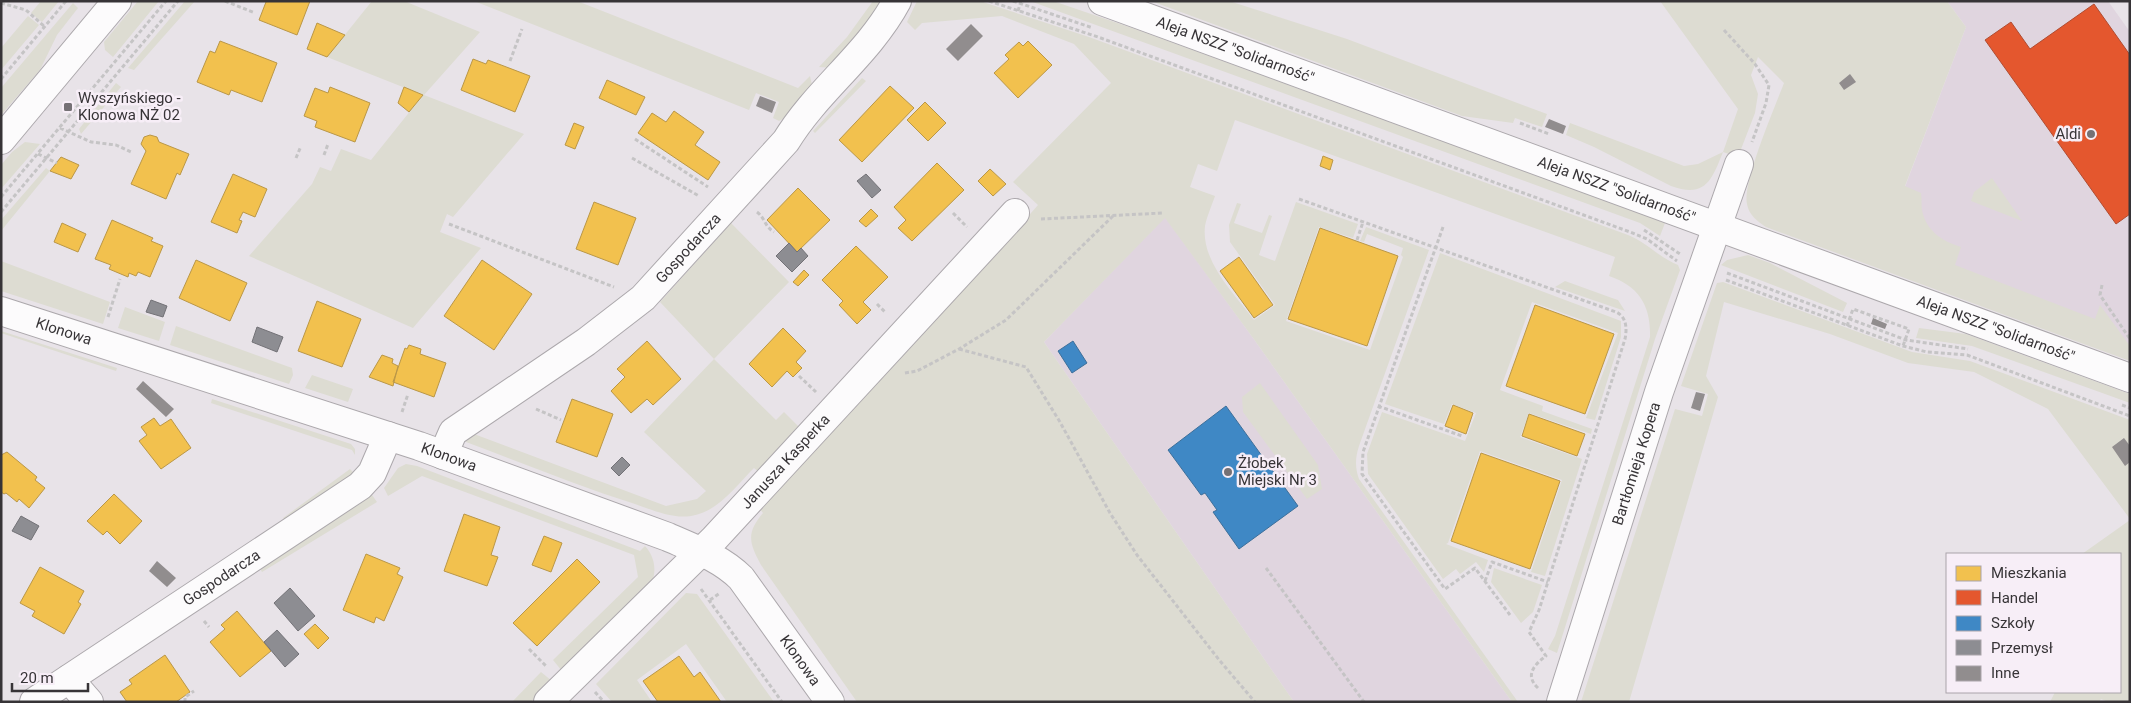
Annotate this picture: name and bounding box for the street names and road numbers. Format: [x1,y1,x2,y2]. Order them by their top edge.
street label: Aleja NSZZ "Solidarność" [1154,13,1317,87]
street label: Aleja NSZZ "Solidarność" [1535,153,1698,227]
street label: Gospodarcza [652,209,725,287]
street label: Aleja NSZZ "Solidarność" [1914,292,2077,366]
street label: Klonowa [33,314,94,349]
street label: Bartłomieja Kopera [1608,400,1664,527]
street label: Janusza Kasperka [737,410,834,513]
street label: Klonowa [419,438,479,475]
street label: Gospodarcza [180,546,263,610]
street label: Klonowa [776,632,824,689]

